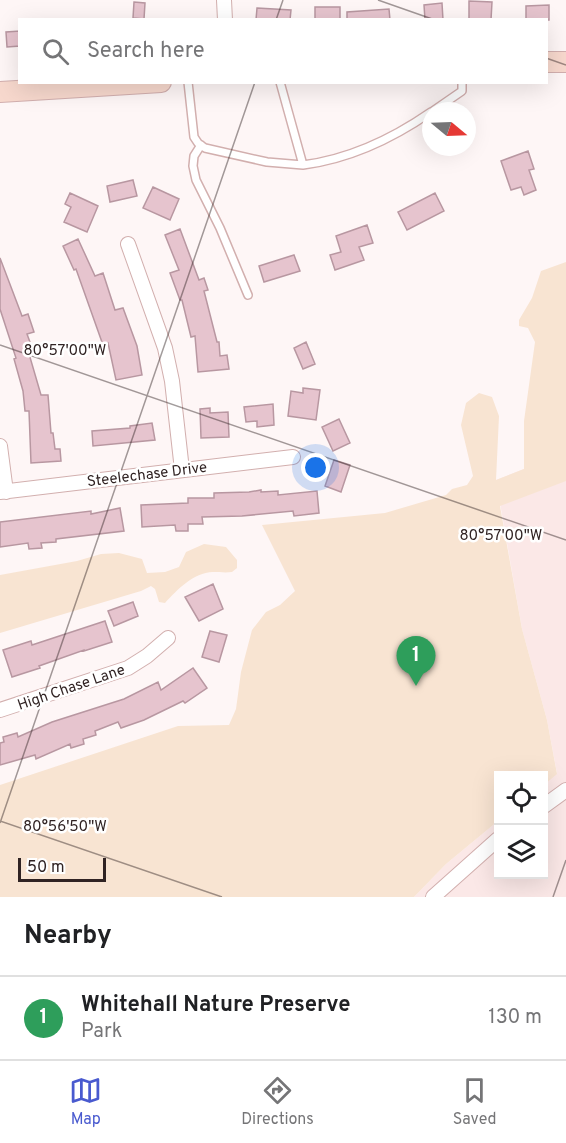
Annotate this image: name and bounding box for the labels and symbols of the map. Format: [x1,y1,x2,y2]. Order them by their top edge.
north arrow [422,102,476,156]
text: 80°57'00"W [24,342,106,361]
your location [301,453,330,482]
street label: Steelechase Drive [86,459,208,492]
text: 80°57'00"W [460,527,542,546]
pin: 1 [396,636,436,686]
street label: High Chase Lane [15,661,128,716]
text: 80°56'50"W [23,818,107,837]
scale bar [18,855,106,882]

